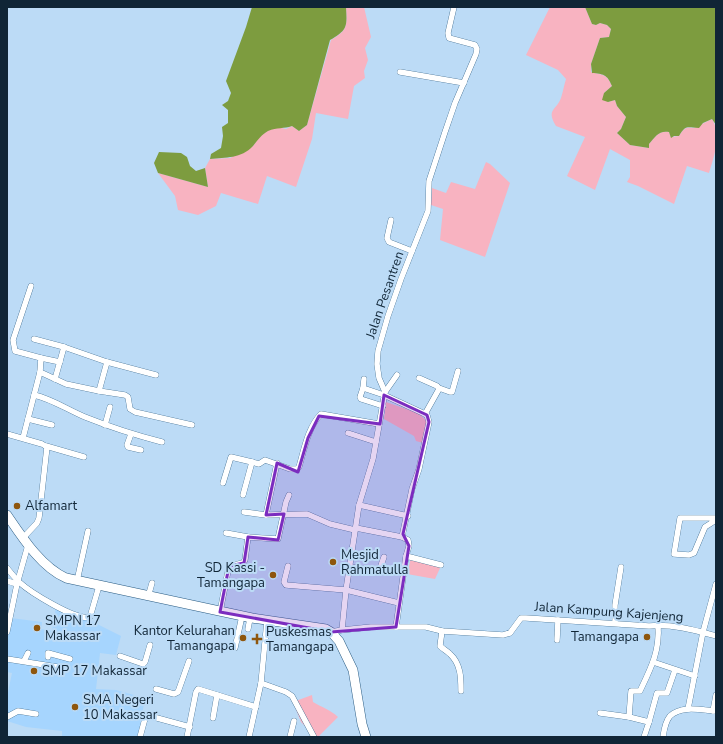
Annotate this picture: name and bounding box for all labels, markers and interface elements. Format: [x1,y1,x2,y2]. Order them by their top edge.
street label: Jalan Pesantren [361,249,408,342]
place label: Alfamart [25,497,77,515]
marker: Alfamart [12,501,22,511]
place label: Mesjid Rahmatulla [341,546,408,579]
marker: Mesjid Rahmatulla [328,557,338,567]
place label: SD Kassi - Tamangapa [197,559,265,592]
marker: SD Kassi - Tamangapa [268,570,278,580]
street label: Jalan Kampung Kajenjeng [533,598,684,626]
place label: SMPN 17 Makassar [45,612,101,645]
place label: Kantor Kelurahan Tamangapa [134,622,235,655]
marker: SMPN 17 Makassar [32,623,42,633]
place label: Puskesmas Tamangapa [266,623,334,656]
place label: Tamangapa [571,628,639,646]
marker: Tamangapa [642,632,652,642]
marker: Kantor Kelurahan Tamangapa [238,633,248,643]
marker: Puskesmas Tamangapa [251,633,263,645]
place label: SMP 17 Makassar [42,662,147,680]
marker: SMP 17 Makassar [29,666,39,676]
place label: SMA Negeri 10 Makassar [83,691,158,724]
marker: SMA Negeri 10 Makassar [70,702,80,712]

